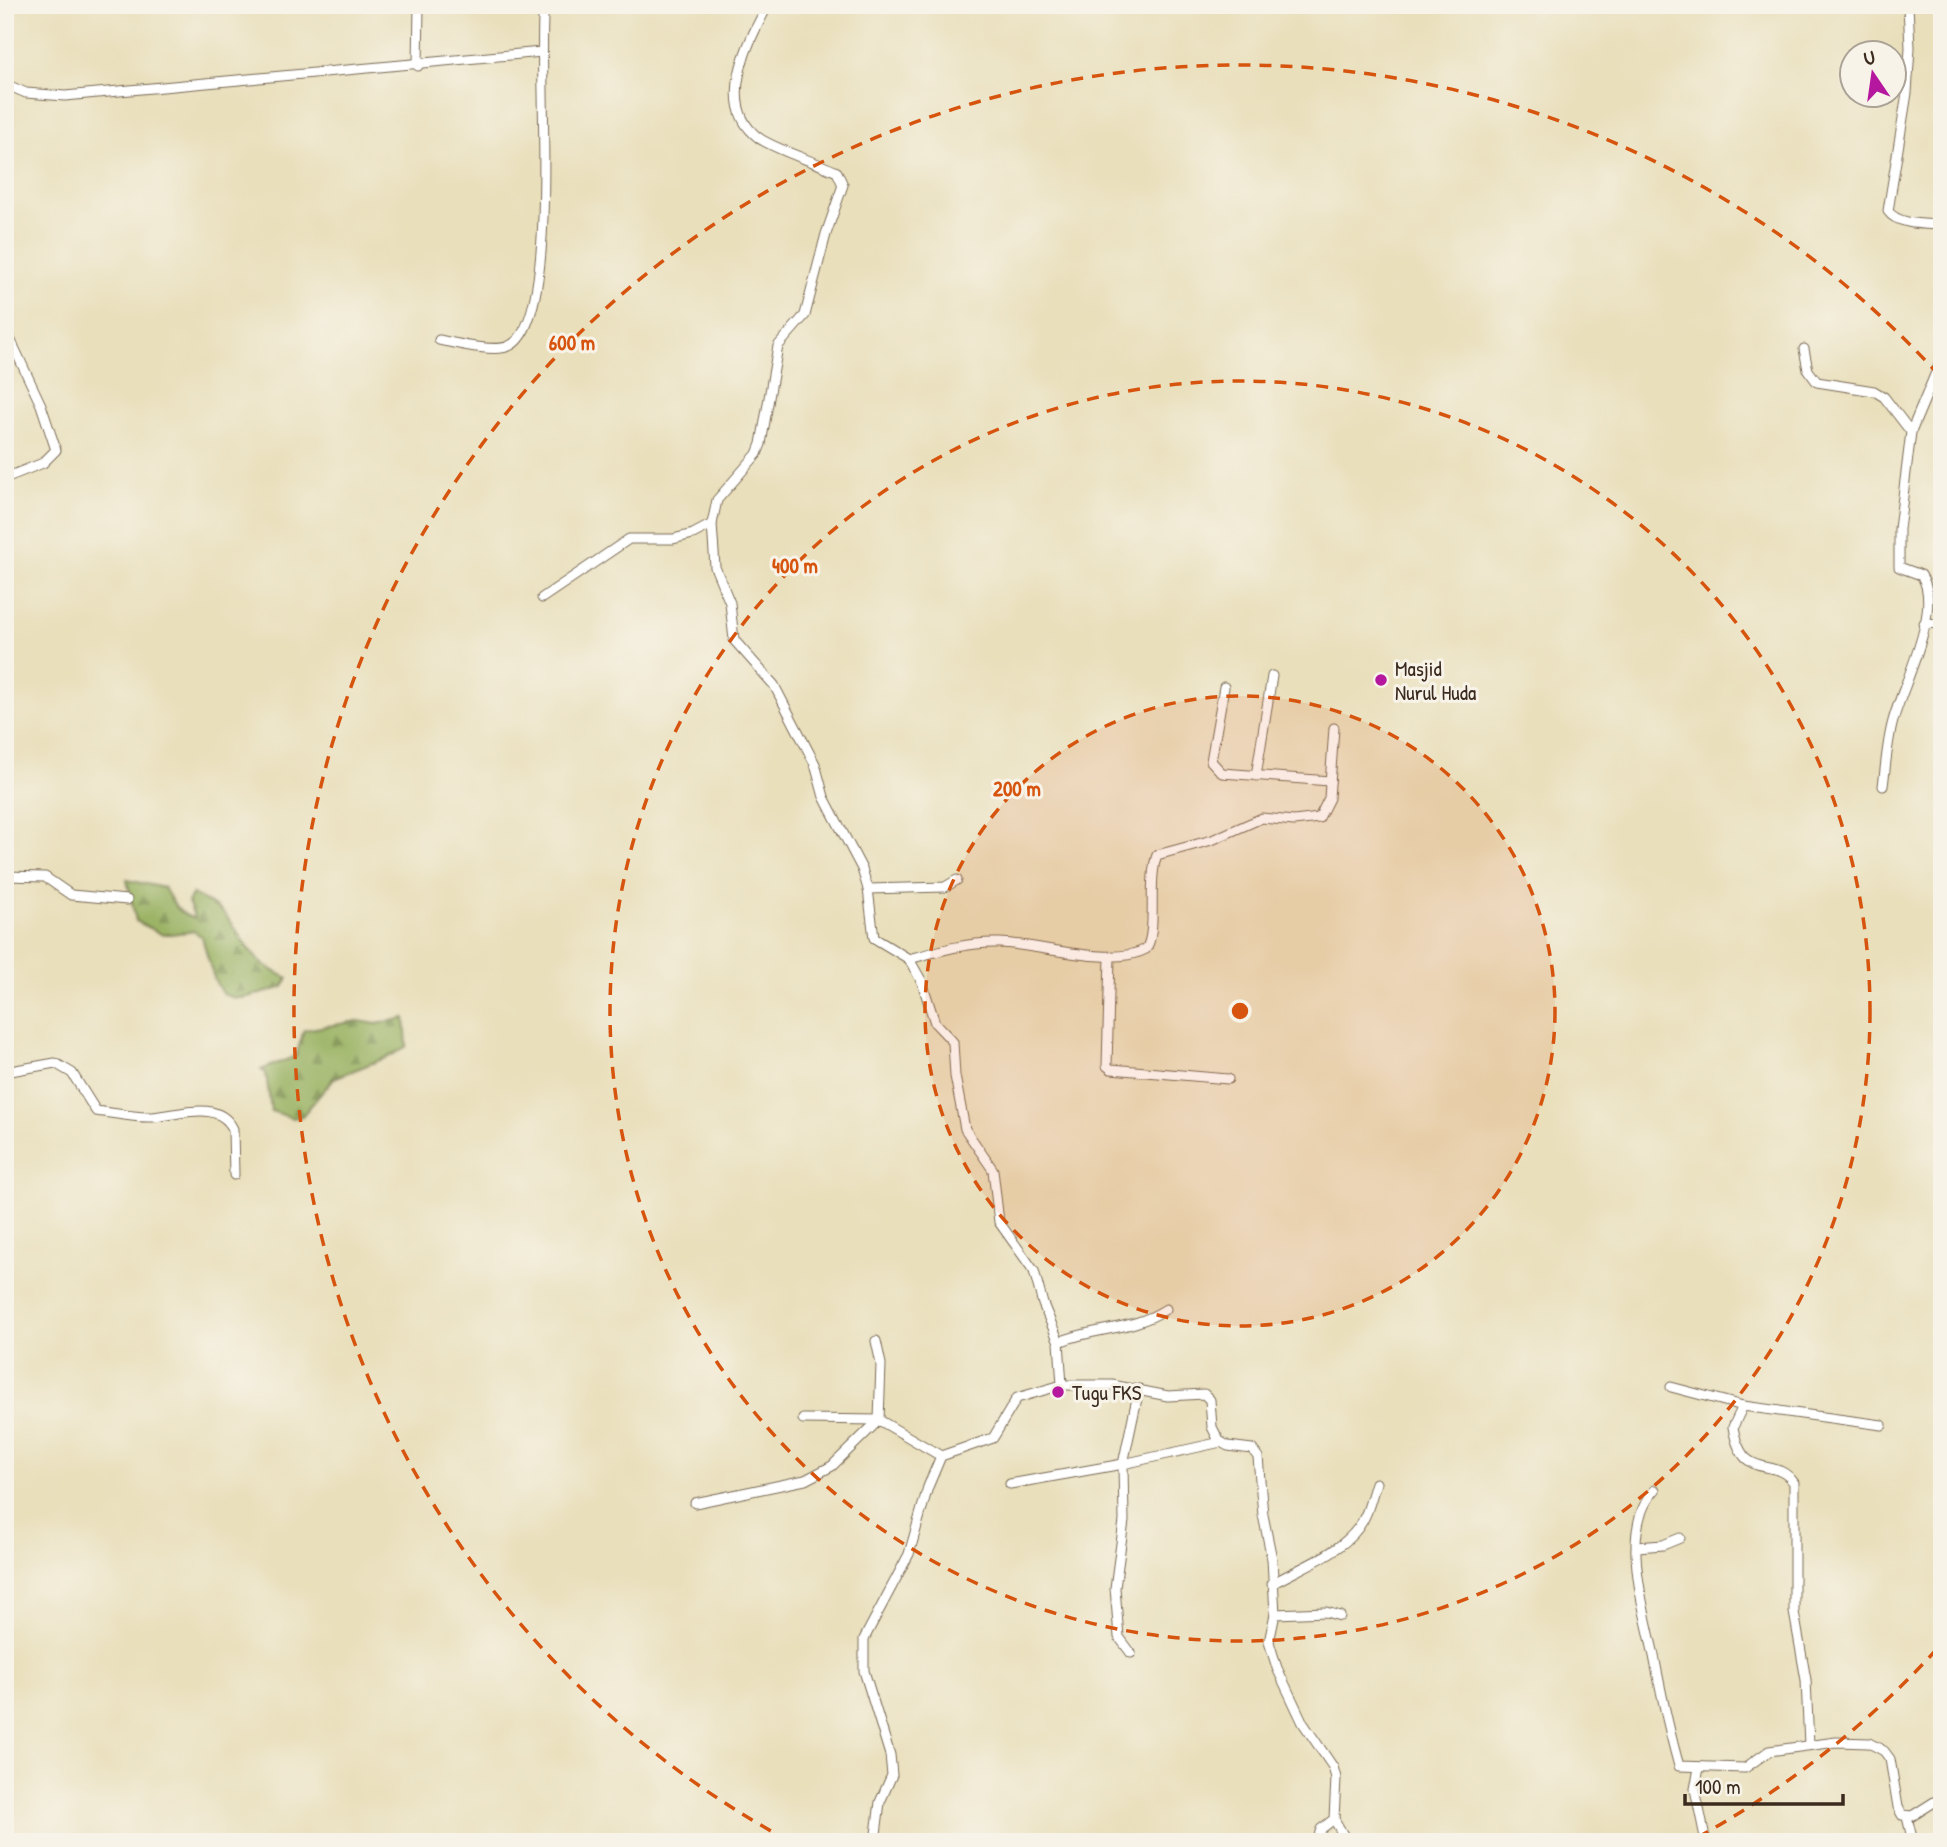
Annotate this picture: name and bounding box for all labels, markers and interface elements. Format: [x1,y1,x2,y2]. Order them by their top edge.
north arrow [1839,38,1909,108]
text: U [1861,43,1878,71]
text: 600 m [549,328,595,357]
text: 400 m [772,551,818,580]
place label: Masjid Nurul Huda [1395,654,1476,707]
marker: Masjid Nurul Huda [1373,672,1389,688]
text: 200 m [993,774,1041,803]
centre of rings [1228,999,1252,1023]
place label: Tugu FKS [1072,1378,1142,1407]
marker: Tugu FKS [1050,1384,1066,1400]
scale bar [1685,1763,1842,1807]
text: 100 m [1695,1772,1741,1801]

